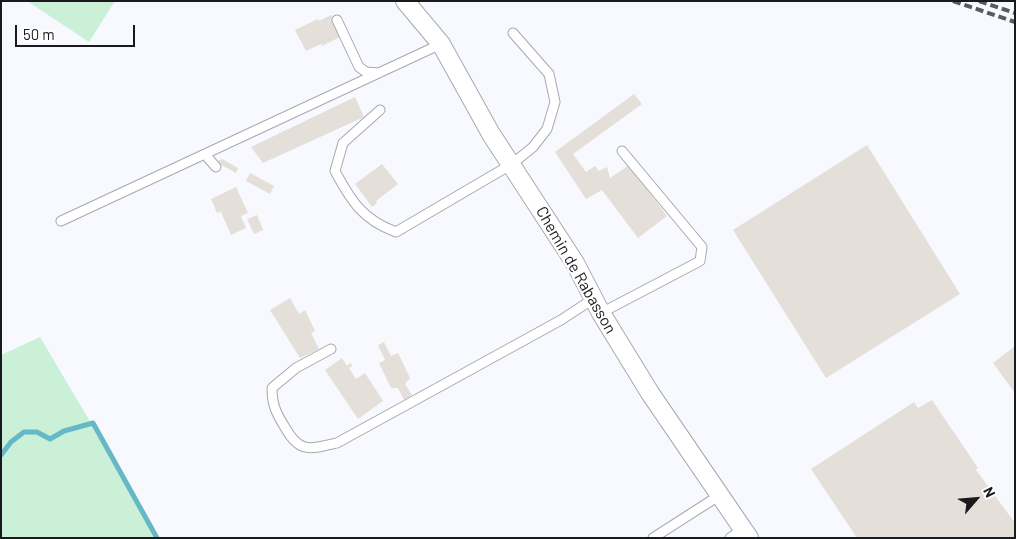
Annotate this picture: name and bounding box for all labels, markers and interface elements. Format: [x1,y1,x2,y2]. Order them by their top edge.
scale bar [18,15,138,47]
text: 50 m [23,25,55,43]
street label: Chemin de Rabasson [532,203,620,337]
north arrow [951,474,1001,524]
text: N [980,484,999,500]

